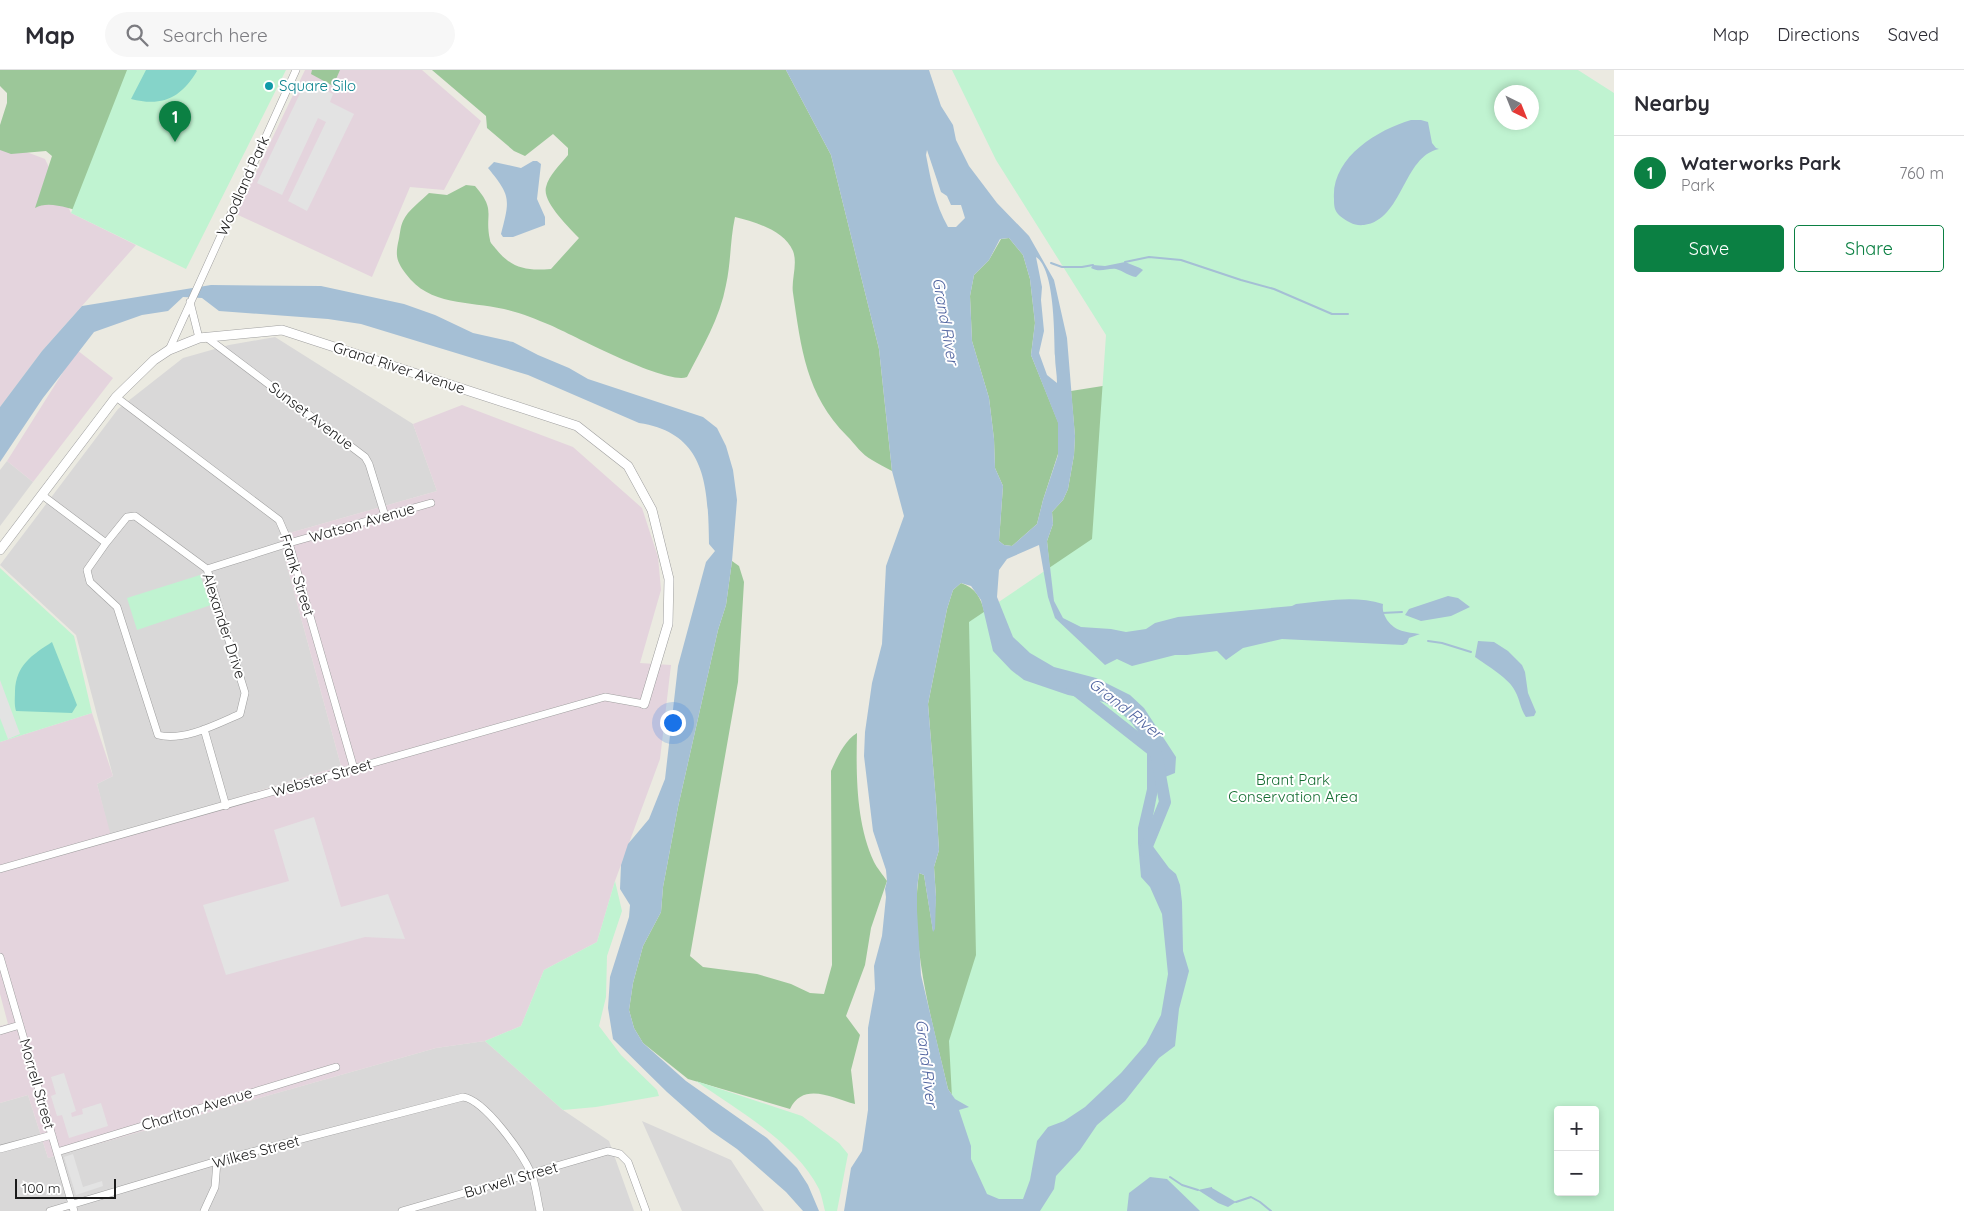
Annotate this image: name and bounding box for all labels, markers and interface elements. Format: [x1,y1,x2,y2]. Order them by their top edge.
search box [105,12,455,57]
text: Map [25,20,75,50]
icon: search [123,21,151,49]
text: Search here [163,23,268,47]
text: Map [1712,23,1749,46]
text: Directions [1777,23,1860,46]
text: Saved [1888,23,1939,46]
place label: Square Silo [279,76,356,95]
marker: Square Silo [263,80,275,92]
north arrow [1494,85,1539,130]
text: Nearby [1634,90,1710,116]
pin: 1 [159,101,191,142]
street label: Woodland Park [212,133,273,239]
text: Waterworks Park [1681,151,1841,175]
text: 1 [1647,163,1653,183]
text: 760 m [1899,163,1944,183]
text: Park [1681,175,1715,195]
button: Save [1634,225,1784,272]
button: Share [1794,225,1944,272]
water label: Grand River [929,276,964,368]
street label: Grand River Avenue [331,337,468,398]
street label: Sunset Avenue [265,377,358,454]
street label: Watson Avenue [307,498,417,547]
street label: Frank Street [276,532,319,618]
street label: Alexander Drive [198,571,250,681]
water label: Grand River [1085,673,1168,744]
your location [660,710,686,736]
street label: Webster Street [270,754,374,801]
park label: Brant Park Conservation Area [1228,770,1358,806]
water label: Grand River [912,1018,943,1110]
street label: Morrell Street [16,1036,59,1131]
street label: Charlton Avenue [139,1083,254,1134]
map controls [1554,1106,1599,1196]
button: + [1554,1106,1599,1151]
street label: Wilkes Street [210,1131,302,1172]
button: − [1554,1151,1599,1196]
street label: Burwell Street [462,1157,560,1202]
scale bar [15,1176,116,1199]
text: 100 m [22,1179,60,1197]

